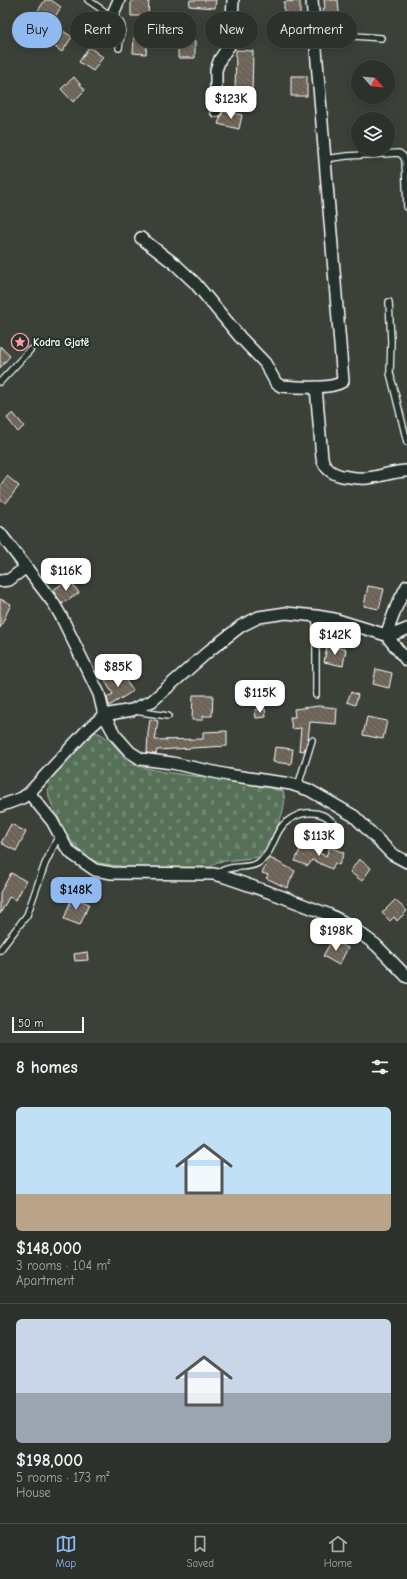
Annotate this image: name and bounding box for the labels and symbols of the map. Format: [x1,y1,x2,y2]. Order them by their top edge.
north arrow [351,60,395,104]
pin: $123K [203,86,259,120]
place icon: Kodra Gjatë [10,332,30,352]
place label: Kodra Gjatë [33,336,90,349]
pin: $116K [38,558,94,592]
pin: $142K [307,622,363,656]
pin: $85K [94,654,142,688]
pin: $115K [232,680,288,714]
pin: $113K [291,823,347,857]
pin: $148K [48,877,104,911]
pin: $198K [308,918,364,952]
scale bar [12,1015,84,1034]

